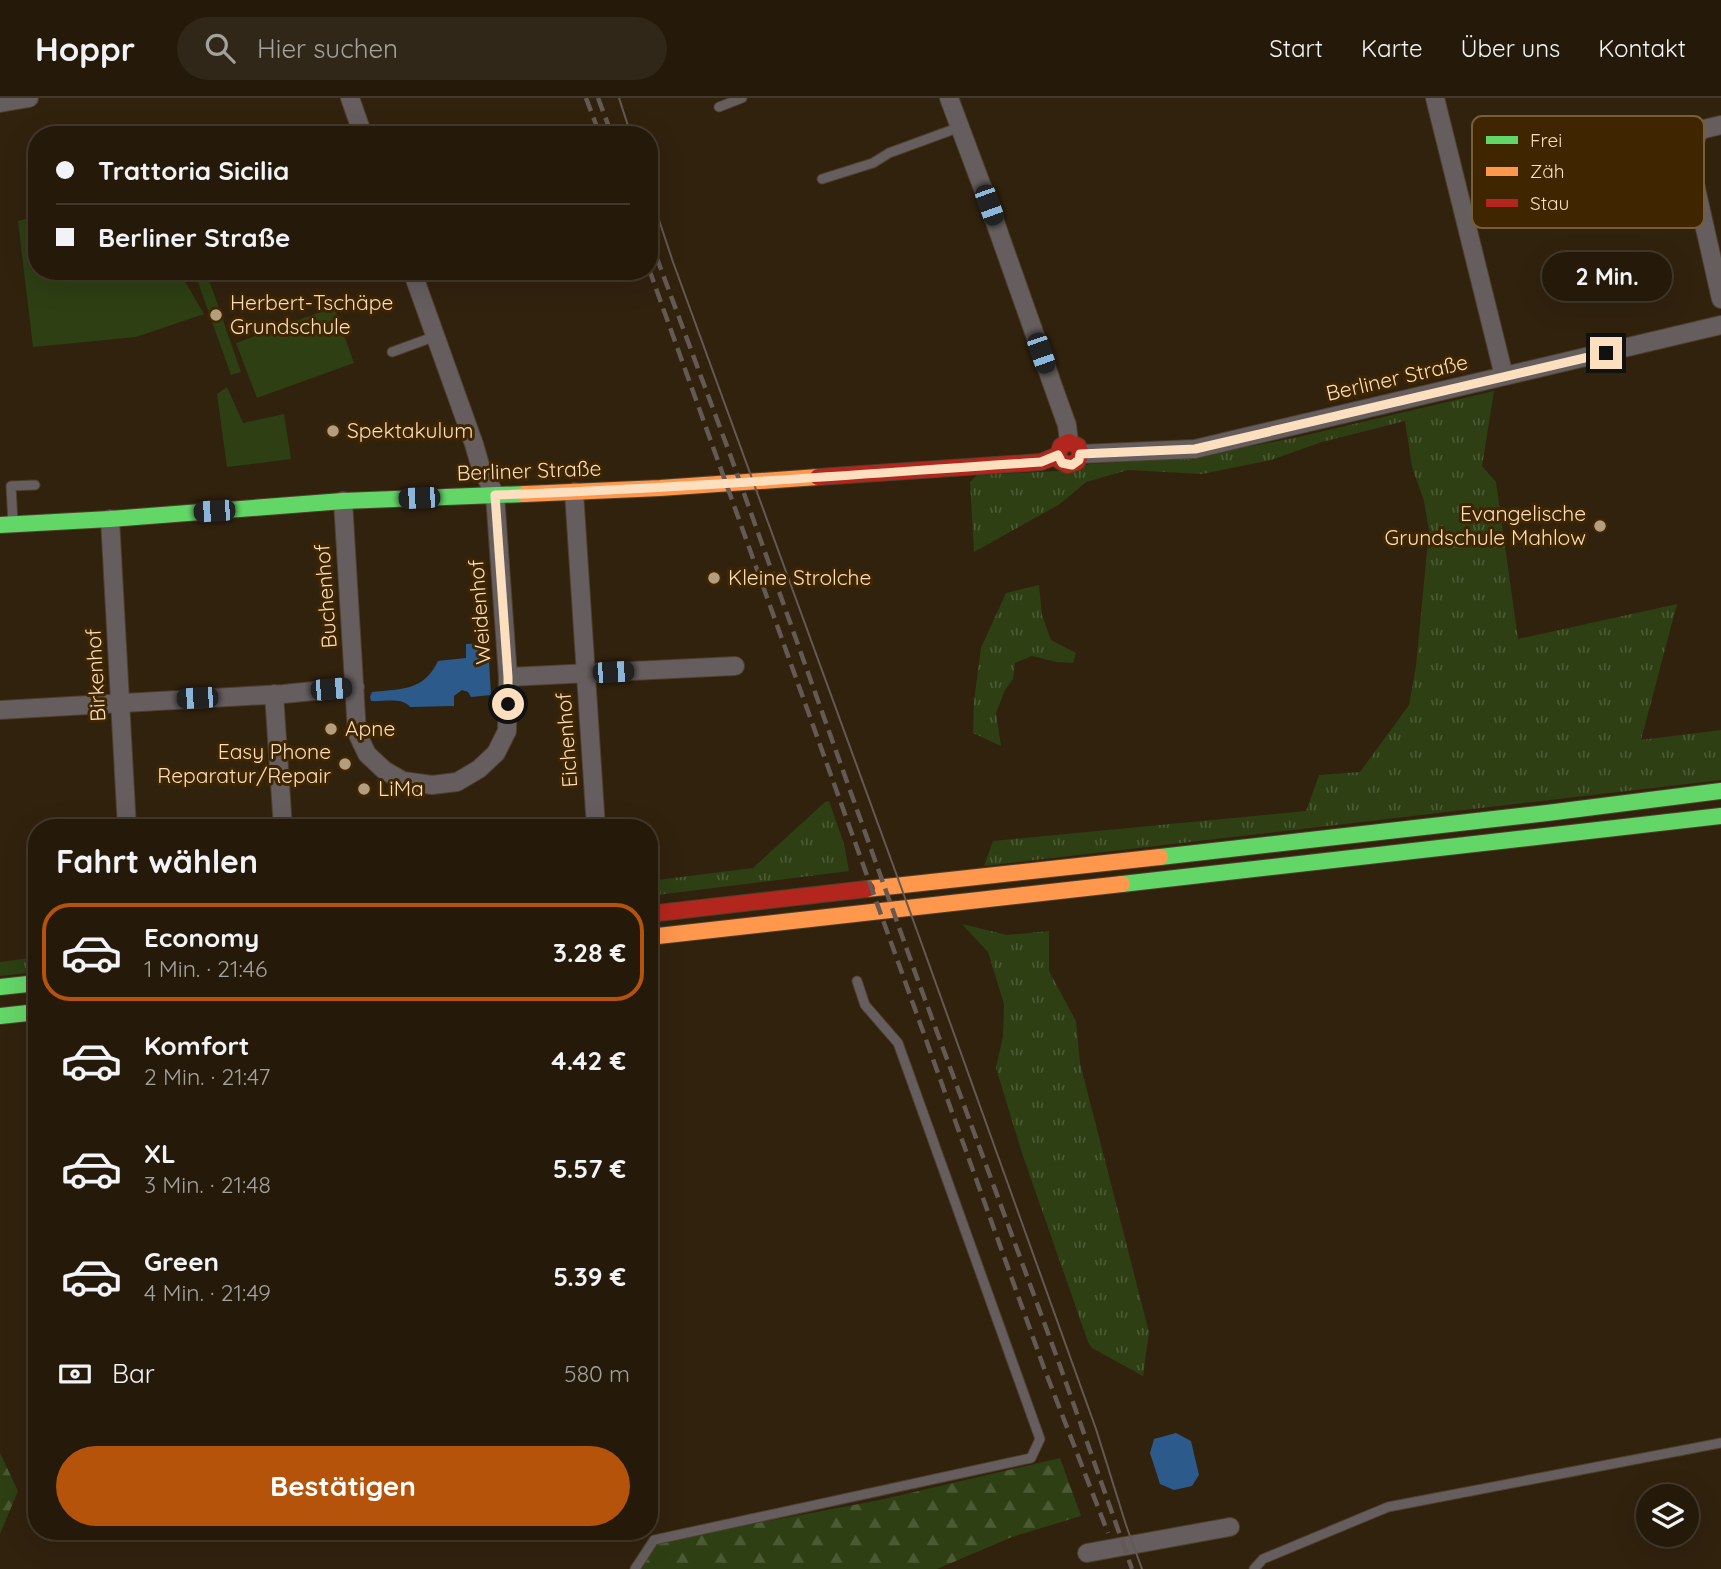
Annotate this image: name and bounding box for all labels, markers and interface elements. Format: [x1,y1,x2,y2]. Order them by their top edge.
search box [177,17,667,80]
text: Hoppr [35,28,135,69]
icon: search [201,29,239,67]
text: Hier suchen [257,32,398,65]
text: Start [1269,33,1323,63]
text: Karte [1361,33,1422,63]
text: Über uns [1460,33,1560,63]
text: Kontakt [1598,33,1686,63]
legend [1472,116,1704,228]
text: Frei [1530,128,1562,152]
text: Trattoria Sicilia [98,154,289,187]
text: Zäh [1530,159,1565,183]
car [972,182,1007,228]
text: Stau [1530,191,1569,215]
text: Berliner Straße [98,221,290,254]
callout: 2 Min. [1541,252,1671,300]
text: 2 Min. [1575,262,1639,291]
place label: Herbert-Tschäpe Grundschule [230,289,393,339]
marker: Herbert-Tschäpe Grundschule [208,307,224,323]
car [1025,330,1058,376]
route end [1590,337,1622,369]
street label: Berliner Straße [1323,348,1470,406]
place label: Spektakulum [347,417,473,443]
marker: Spektakulum [325,423,341,439]
street label: Berliner Straße [456,454,602,486]
car [398,487,441,509]
car [193,499,236,523]
place label: Evangelische Grundschule Mahlow [1385,500,1586,550]
marker: Evangelische Grundschule Mahlow [1592,518,1608,534]
street label: Buchenhof [308,543,342,649]
street label: Weidenhof [462,558,496,665]
place label: Kleine Strolche [728,564,871,590]
marker: Kleine Strolche [706,570,722,586]
street label: Birkenhof [80,627,110,722]
car [592,660,635,684]
car [310,677,353,701]
car [176,686,219,710]
route start [492,688,524,720]
street label: Eichenhof [550,691,582,789]
place label: Apne [345,715,395,741]
marker: Apne [323,721,339,737]
place label: Easy Phone Reparatur/Repair [157,738,331,788]
marker: Easy Phone Reparatur/Repair [337,756,353,772]
place label: LiMa [378,775,424,801]
marker: LiMa [356,781,372,797]
text: Fahrt wählen [56,841,258,881]
icon: car [60,921,123,984]
text: Economy [144,921,259,954]
text: 3.28 € [553,936,626,969]
text: 1 Min. · 21:46 [144,954,267,983]
icon: car [60,1029,123,1092]
text: Komfort [144,1029,249,1062]
text: 4.42 € [551,1044,626,1077]
text: 2 Min. · 21:47 [144,1062,270,1091]
icon: car [60,1137,123,1200]
text: XL [144,1137,176,1170]
text: 5.57 € [553,1152,626,1185]
text: 3 Min. · 21:48 [144,1170,271,1199]
icon: car [60,1245,123,1308]
text: Green [144,1245,219,1278]
text: 5.39 € [553,1260,626,1293]
text: 4 Min. · 21:49 [144,1278,271,1307]
icon: cash [56,1355,94,1393]
text: Bar [112,1357,155,1390]
text: 580 m [564,1359,630,1388]
button: Bestätigen [56,1446,630,1526]
map controls [1636,1484,1699,1547]
button: layers [1636,1484,1699,1547]

